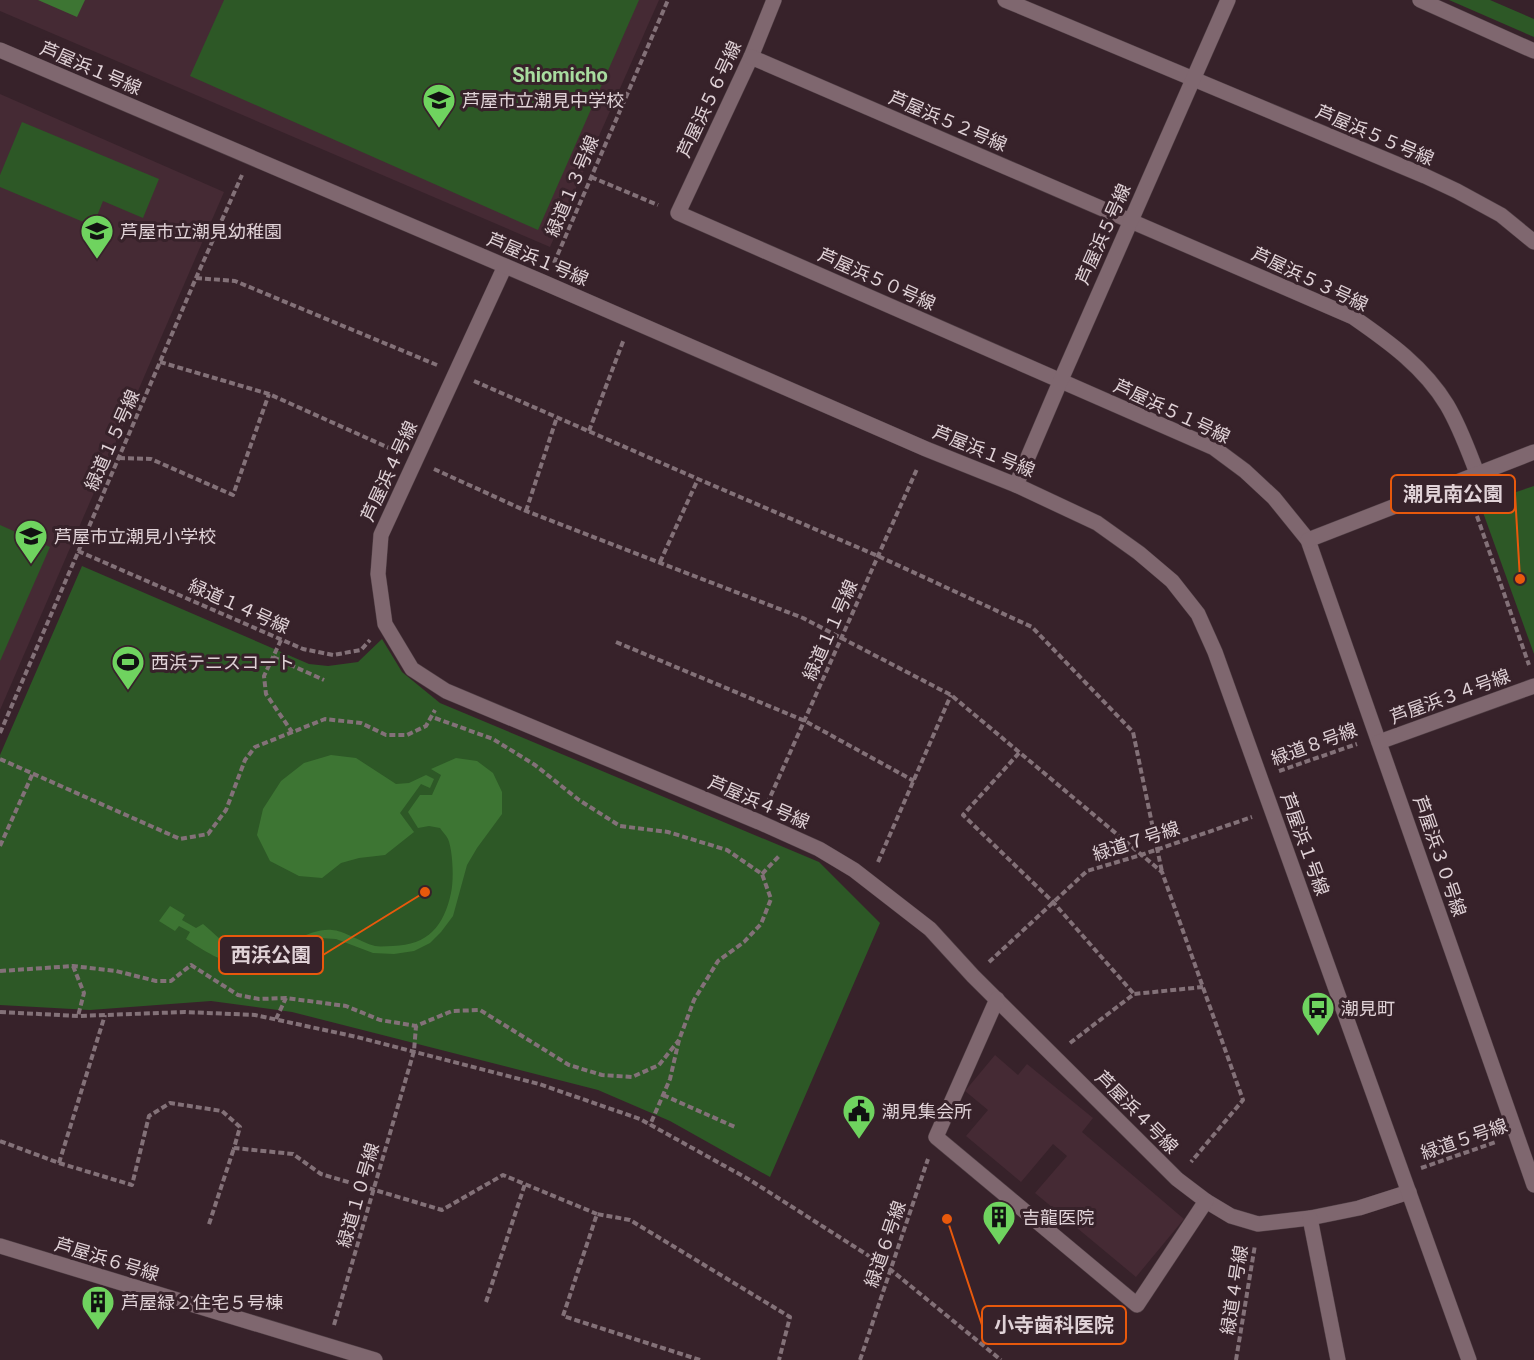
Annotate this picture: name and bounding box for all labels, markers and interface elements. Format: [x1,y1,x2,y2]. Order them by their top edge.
street label: 芦屋浜１号線 [37,37,145,99]
street label: 芦屋浜５６号線 [673,37,745,161]
district label: Shiomicho [512,63,608,87]
school or university icon: 芦屋市立潮見中学校 [421,82,457,129]
street label: 芦屋浜５２号線 [886,87,1010,155]
place label: 芦屋市立潮見中学校 [462,90,624,111]
street label: 芦屋浜５５号線 [1313,101,1437,169]
street label: 緑道１３号線 [541,132,603,240]
street label: 芦屋浜５号線 [1071,180,1135,288]
school or university icon: 芦屋市立潮見幼稚園 [79,213,115,260]
place label: 芦屋市立潮見幼稚園 [120,221,282,242]
street label: 芦屋浜１号線 [484,228,592,290]
street label: 芦屋浜５３号線 [1248,243,1372,315]
street label: 芦屋浜５０号線 [815,244,939,314]
street label: 芦屋浜５１号線 [1110,375,1234,447]
street label: 緑道１５号線 [80,386,144,494]
street label: 芦屋浜４号線 [357,418,421,524]
street label: 芦屋浜１号線 [930,421,1038,481]
callout: 潮見南公園 [1391,475,1515,513]
text: 潮見南公園 [1403,482,1503,506]
school or university icon: 芦屋市立潮見小学校 [13,518,49,565]
place label: 芦屋市立潮見小学校 [54,526,216,547]
street label: 緑道１４号線 [185,574,293,638]
street label: 緑道１１号線 [798,576,862,684]
sports icon: 西浜テニスコート [110,644,146,691]
place label: 西浜テニスコート [151,652,295,673]
street label: 芦屋浜３４号線 [1387,665,1513,727]
street label: 緑道８号線 [1268,719,1360,769]
street label: 芦屋浜４号線 [705,771,813,833]
street label: 芦屋浜１号線 [1277,790,1333,898]
street label: 芦屋浜３０号線 [1410,793,1470,919]
street label: 緑道７号線 [1090,817,1182,865]
callout: 西浜公園 [219,936,323,974]
text: 西浜公園 [231,943,311,967]
bus stop icon: 潮見町 [1300,990,1336,1037]
place label: 潮見町 [1341,998,1395,1019]
street label: 芦屋浜４号線 [1091,1066,1183,1158]
public building icon: 潮見集会所 [841,1093,877,1140]
place label: 潮見集会所 [882,1101,972,1122]
street label: 緑道５号線 [1418,1114,1510,1164]
street label: 緑道１０号線 [333,1140,383,1250]
street label: 緑道６号線 [860,1198,910,1290]
building icon: 吉龍医院 [981,1199,1017,1246]
place label: 吉龍医院 [1022,1207,1094,1228]
street label: 芦屋浜６号線 [52,1233,162,1285]
street label: 緑道４号線 [1217,1244,1251,1336]
building icon: 芦屋緑２住宅５号棟 [80,1284,116,1331]
place label: 芦屋緑２住宅５号棟 [121,1292,283,1313]
callout: 小寺歯科医院 [982,1306,1126,1344]
text: 小寺歯科医院 [994,1313,1114,1337]

